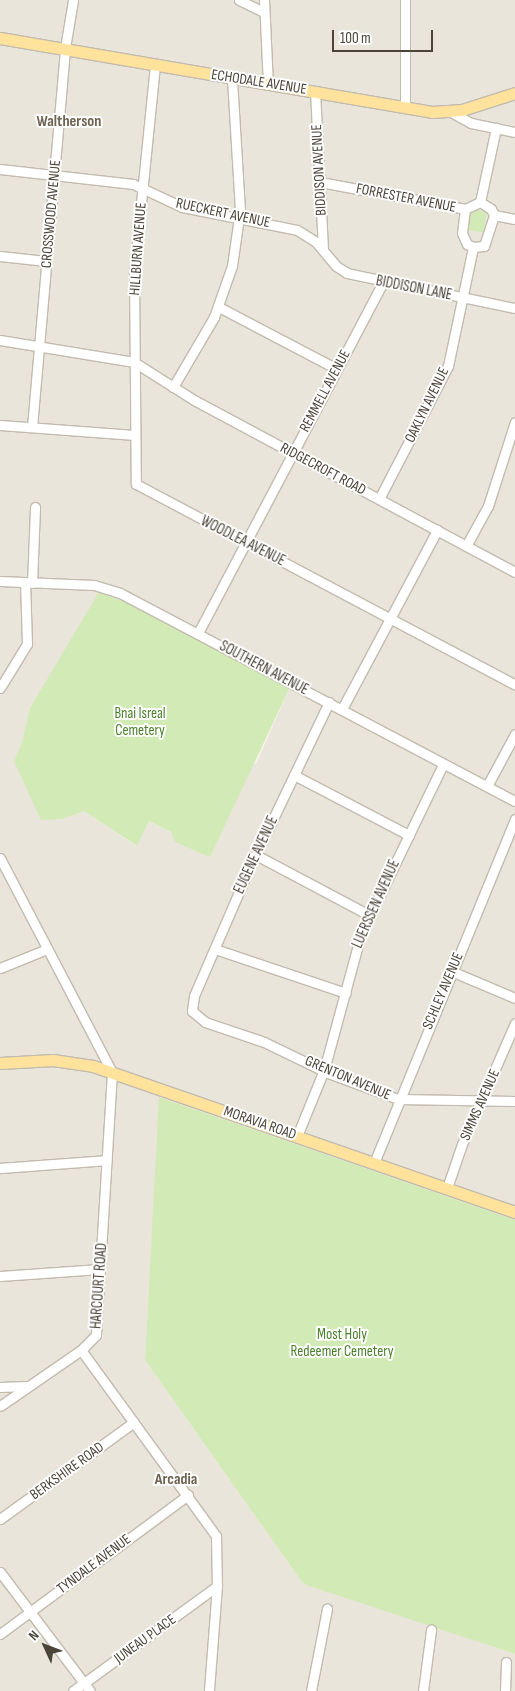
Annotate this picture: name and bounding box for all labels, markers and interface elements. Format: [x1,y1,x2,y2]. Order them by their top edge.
scale bar [335,20,436,52]
text: 100 m [340,29,371,48]
street label: ECHODALE AVENUE [210,66,308,98]
district label: Waltherson [37,112,101,132]
street label: BIDDISON AVENUE [308,124,330,216]
street label: CROSSWOOD AVENUE [37,159,65,269]
street label: FORRESTER AVENUE [355,180,457,216]
street label: RUECKERT AVENUE [174,194,272,232]
street label: HILLBURN AVENUE [126,202,150,296]
street label: BIDDISON LANE [374,272,454,304]
street label: REMMELL AVENUE [296,347,354,435]
street label: OAKLYN AVENUE [401,364,453,446]
street label: RIDGECROFT ROAD [277,439,369,499]
street label: WOODLEA AVENUE [198,512,288,570]
street label: SOUTHERN AVENUE [216,637,312,699]
park label: Bnai Isreal Cemetery [114,704,166,739]
street label: EUGENE AVENUE [230,813,282,897]
street label: LUERSSEN AVENUE [348,857,404,951]
street label: SCHLEY AVENUE [419,950,467,1032]
street label: GRENTON AVENUE [302,1052,394,1104]
street label: SIMMS AVENUE [456,1067,504,1143]
street label: MORAVIA ROAD [221,1102,299,1144]
street label: HARCOURT ROAD [87,1242,111,1330]
park label: Most Holy Redeemer Cemetery [291,1325,393,1360]
street label: BERKSHIRE ROAD [26,1438,108,1504]
district label: Arcadia [155,1470,197,1490]
street label: TYNDALE AVENUE [53,1530,135,1598]
street label: JUNEAU PLACE [111,1611,179,1667]
north arrow [20,1621,70,1671]
text: N [25,1627,42,1644]

